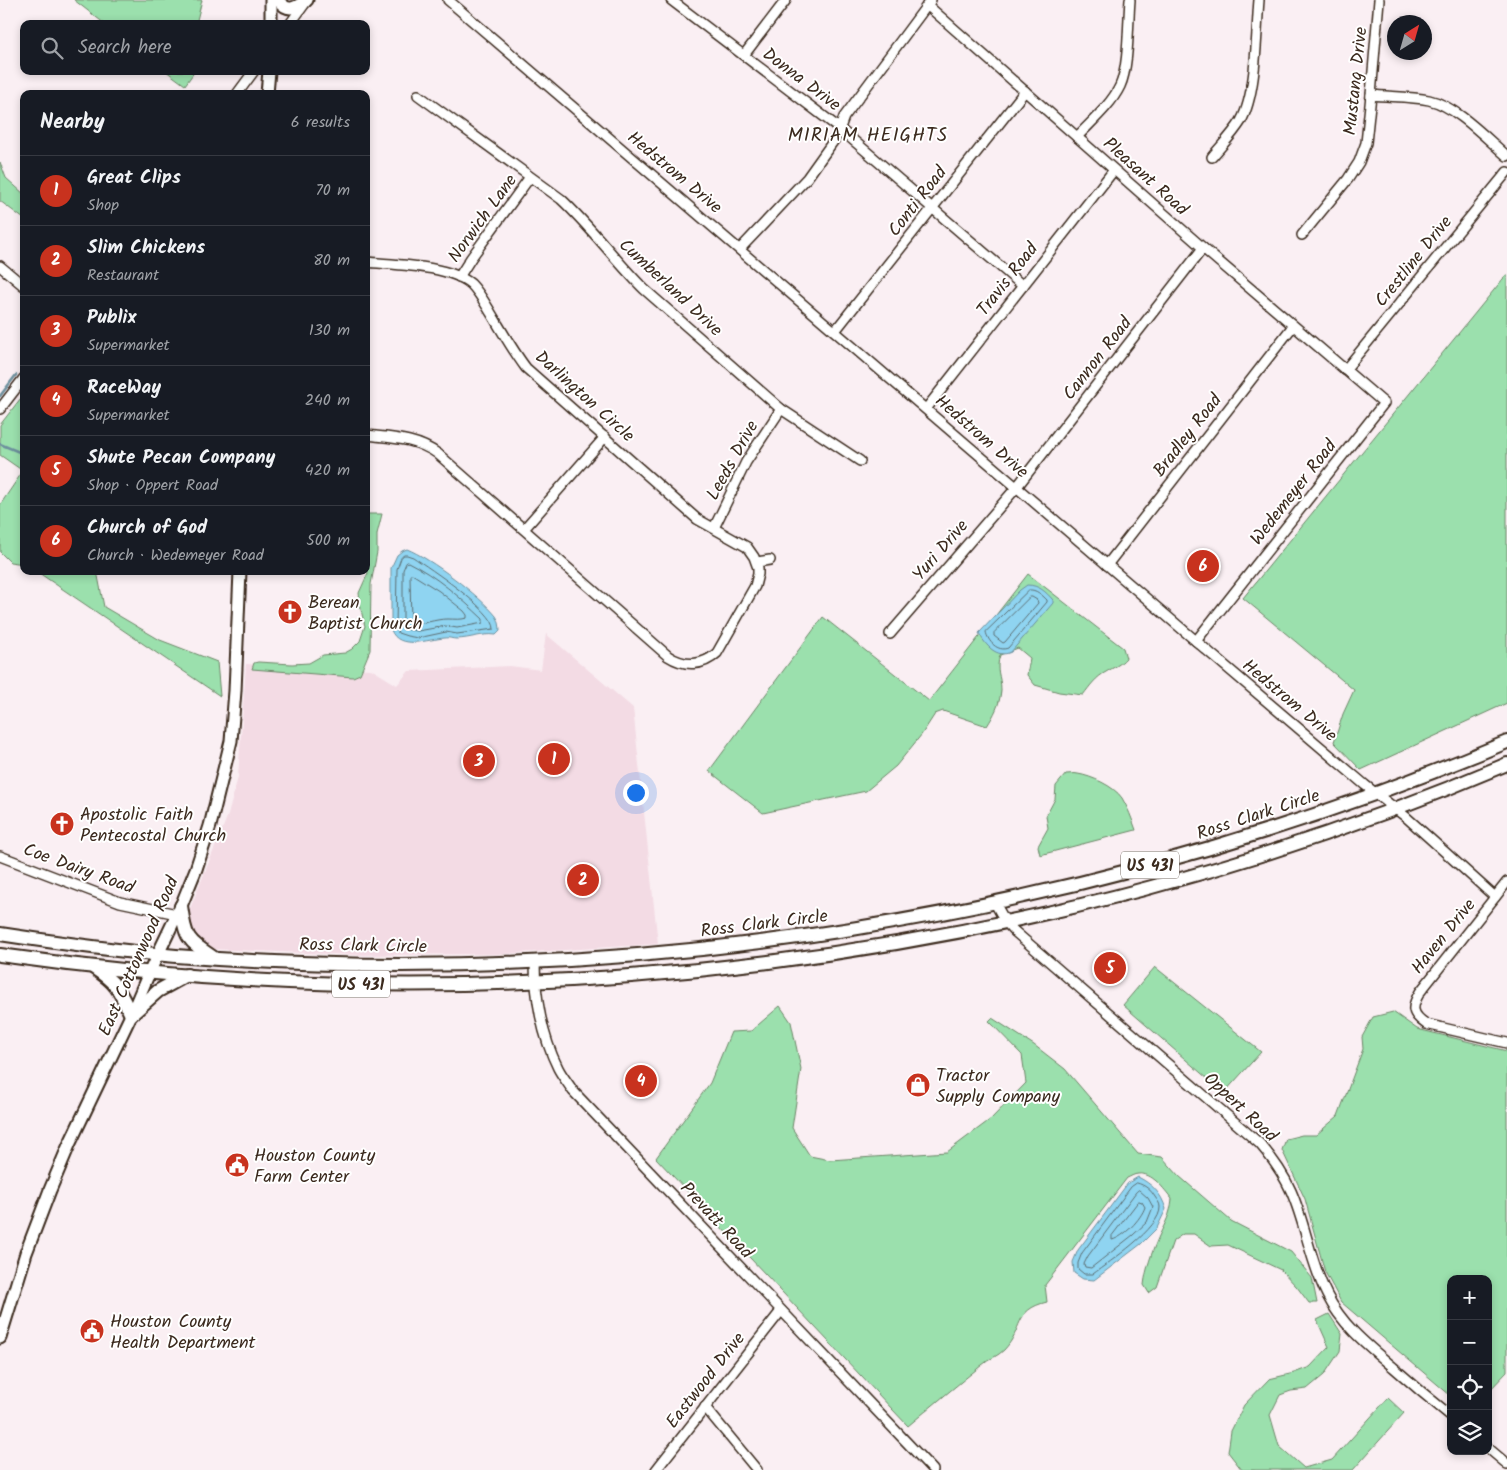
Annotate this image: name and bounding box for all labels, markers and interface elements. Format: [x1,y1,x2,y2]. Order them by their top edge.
north arrow [1387,15,1432,60]
search box [20,20,370,75]
street label: Mustang Drive [1336,26,1377,137]
text: Search here [78,33,172,63]
icon: search [38,34,66,62]
street label: Donna Drive [756,41,847,120]
text: Nearby [40,106,105,139]
text: 6 results [291,110,350,135]
district label: MIRIAM HEIGHTS [788,121,948,151]
street label: Hedstrom Drive [620,124,728,222]
street label: Pleasant Road [1096,131,1195,224]
street label: Conti Road [881,159,956,244]
text: Great Clips [87,163,181,193]
street label: Norwich Lane [441,168,525,269]
text: 1 [54,178,58,203]
text: 70 m [315,178,350,203]
text: Shop [87,193,119,218]
street label: Crestline Drive [1368,210,1460,314]
street label: Cumberland Drive [611,232,729,344]
text: Slim Chickens [87,233,205,263]
street label: Travis Road [970,236,1047,323]
text: 2 [51,248,61,273]
text: 80 m [313,248,350,273]
text: Restaurant [87,263,159,288]
text: Publix [87,303,136,333]
street label: Cannon Road [1056,310,1141,407]
text: 3 [52,318,60,343]
text: 130 m [309,318,350,343]
text: Supermarket [87,333,170,358]
street label: Darlington Circle [527,344,641,450]
text: RaceWay [87,373,161,403]
street label: Bradley Road [1146,387,1231,484]
text: 4 [52,388,60,413]
text: 240 m [305,388,350,413]
street label: Hedstrom Drive [927,388,1035,486]
text: Supermarket [87,403,170,428]
street label: Leeds Drive [699,415,767,506]
street label: Wedemeyer Road [1244,433,1345,552]
text: Shute Pecan Company [87,443,275,473]
text: 5 [52,458,60,483]
text: 420 m [305,458,350,483]
text: Shop · Oppert Road [87,473,218,498]
text: Church of God [87,513,207,543]
street label: Yuri Drive [906,514,976,588]
text: 6 [52,528,60,553]
text: 500 m [306,528,350,553]
text: Church · Wedemeyer Road [87,543,264,568]
pin: 6 [1187,547,1219,585]
place label: Berean Baptist Church [308,589,422,639]
church icon: Berean Baptist Church [277,599,303,625]
street label: Hedstrom Drive [1235,652,1343,750]
pin: 1 [538,740,570,778]
pin: 3 [463,742,495,780]
your location [623,780,649,806]
street label: Ross Clark Circle [1193,782,1324,849]
place label: Apostolic Faith Pentecostal Church [80,801,226,851]
church icon: Apostolic Faith Pentecostal Church [49,811,75,837]
street label: Coe Dairy Road [19,836,139,903]
road number: US 431 [1121,852,1179,878]
pin: 2 [567,861,599,899]
street label: East Cottonwood Road [91,871,188,1041]
street label: Haven Drive [1404,893,1484,981]
street label: Ross Clark Circle [699,902,829,947]
street label: Ross Clark Circle [299,931,427,962]
pin: 5 [1094,949,1126,987]
road number: US 431 [332,971,390,998]
pin: 4 [625,1062,657,1100]
place label: Tractor Supply Company [936,1062,1060,1112]
street label: Oppert Road [1196,1066,1284,1151]
shop icon: Tractor Supply Company [905,1072,931,1098]
place label: Houston County Farm Center [254,1142,376,1192]
public building icon: Houston County Farm Center [224,1152,250,1178]
street label: Prevatt Road [672,1176,760,1267]
map controls [1447,1275,1492,1455]
button: + [1447,1275,1492,1320]
place label: Houston County Health Department [110,1308,257,1358]
public building icon: Houston County Health Department [79,1318,105,1344]
button: − [1447,1320,1492,1365]
street label: Eastwood Drive [659,1326,753,1435]
button: locate [1447,1365,1492,1410]
button: layers [1447,1410,1492,1455]

